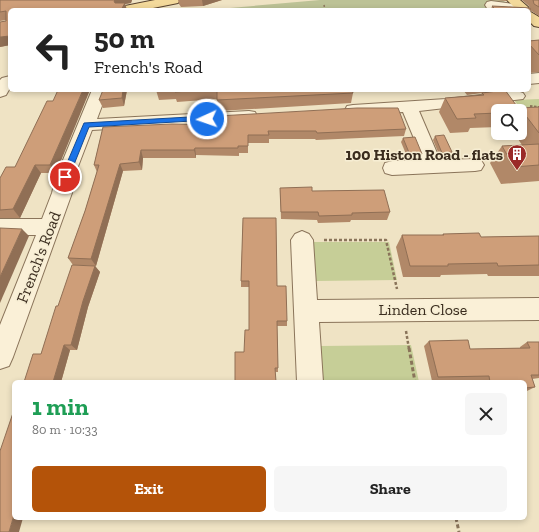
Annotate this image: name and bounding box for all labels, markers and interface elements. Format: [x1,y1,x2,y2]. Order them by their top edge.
text: 50 m [94,22,155,55]
icon: left [28,24,80,76]
text: French's Road [94,56,203,78]
position arrow [186,98,228,140]
map controls [491,104,527,140]
button: search [491,104,527,140]
building icon: 100 Histon Road - flats [506,143,528,171]
place label: 100 Histon Road - flats [346,145,503,164]
pin [48,160,82,194]
icon: arrive [54,166,76,188]
street label: French's Road [12,209,65,306]
street label: Linden Close [379,300,467,319]
text: 1 min [32,392,89,421]
button: close [465,393,507,435]
text: 80 m · 10:33 [32,422,98,437]
button: Exit [32,466,266,512]
button: Share [274,466,507,512]

